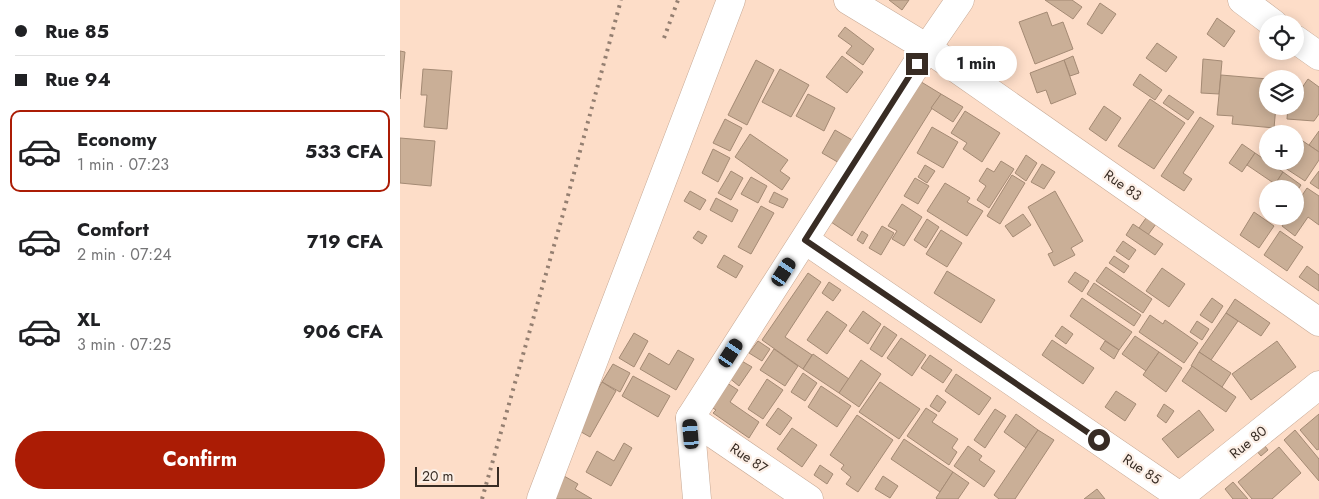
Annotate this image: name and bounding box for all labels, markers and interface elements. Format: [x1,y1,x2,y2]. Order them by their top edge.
map controls [1259,15,1304,225]
button: locate [1259,15,1304,60]
text: Rue 85 [45,18,109,45]
callout: 1 min [934,46,1017,82]
text: 1 min [956,52,996,75]
route end [906,53,928,75]
text: Rue 94 [45,66,111,93]
button: layers [1259,70,1304,115]
button: + [1259,125,1304,170]
text: Economy [77,126,157,153]
icon: car [17,129,62,174]
text: 533 CFA [305,138,383,165]
text: 1 min · 07:23 [77,153,169,176]
street label: Rue 83 [1100,165,1146,205]
button: − [1259,180,1304,225]
text: Comfort [77,216,149,243]
icon: car [17,219,62,264]
text: 719 CFA [307,228,383,255]
text: 2 min · 07:24 [77,243,172,266]
car [769,255,798,289]
text: XL [77,306,100,333]
icon: car [17,309,62,354]
text: 906 CFA [303,318,383,345]
text: 3 min · 07:25 [77,333,171,356]
car [716,336,745,370]
car [682,418,699,450]
street label: Rue 80 [1225,421,1271,463]
route start [1088,429,1110,451]
button: Confirm [15,431,385,489]
street label: Rue 87 [726,438,772,478]
street label: Rue 85 [1119,449,1165,489]
scale bar [415,464,499,487]
text: 20 m [422,466,454,486]

